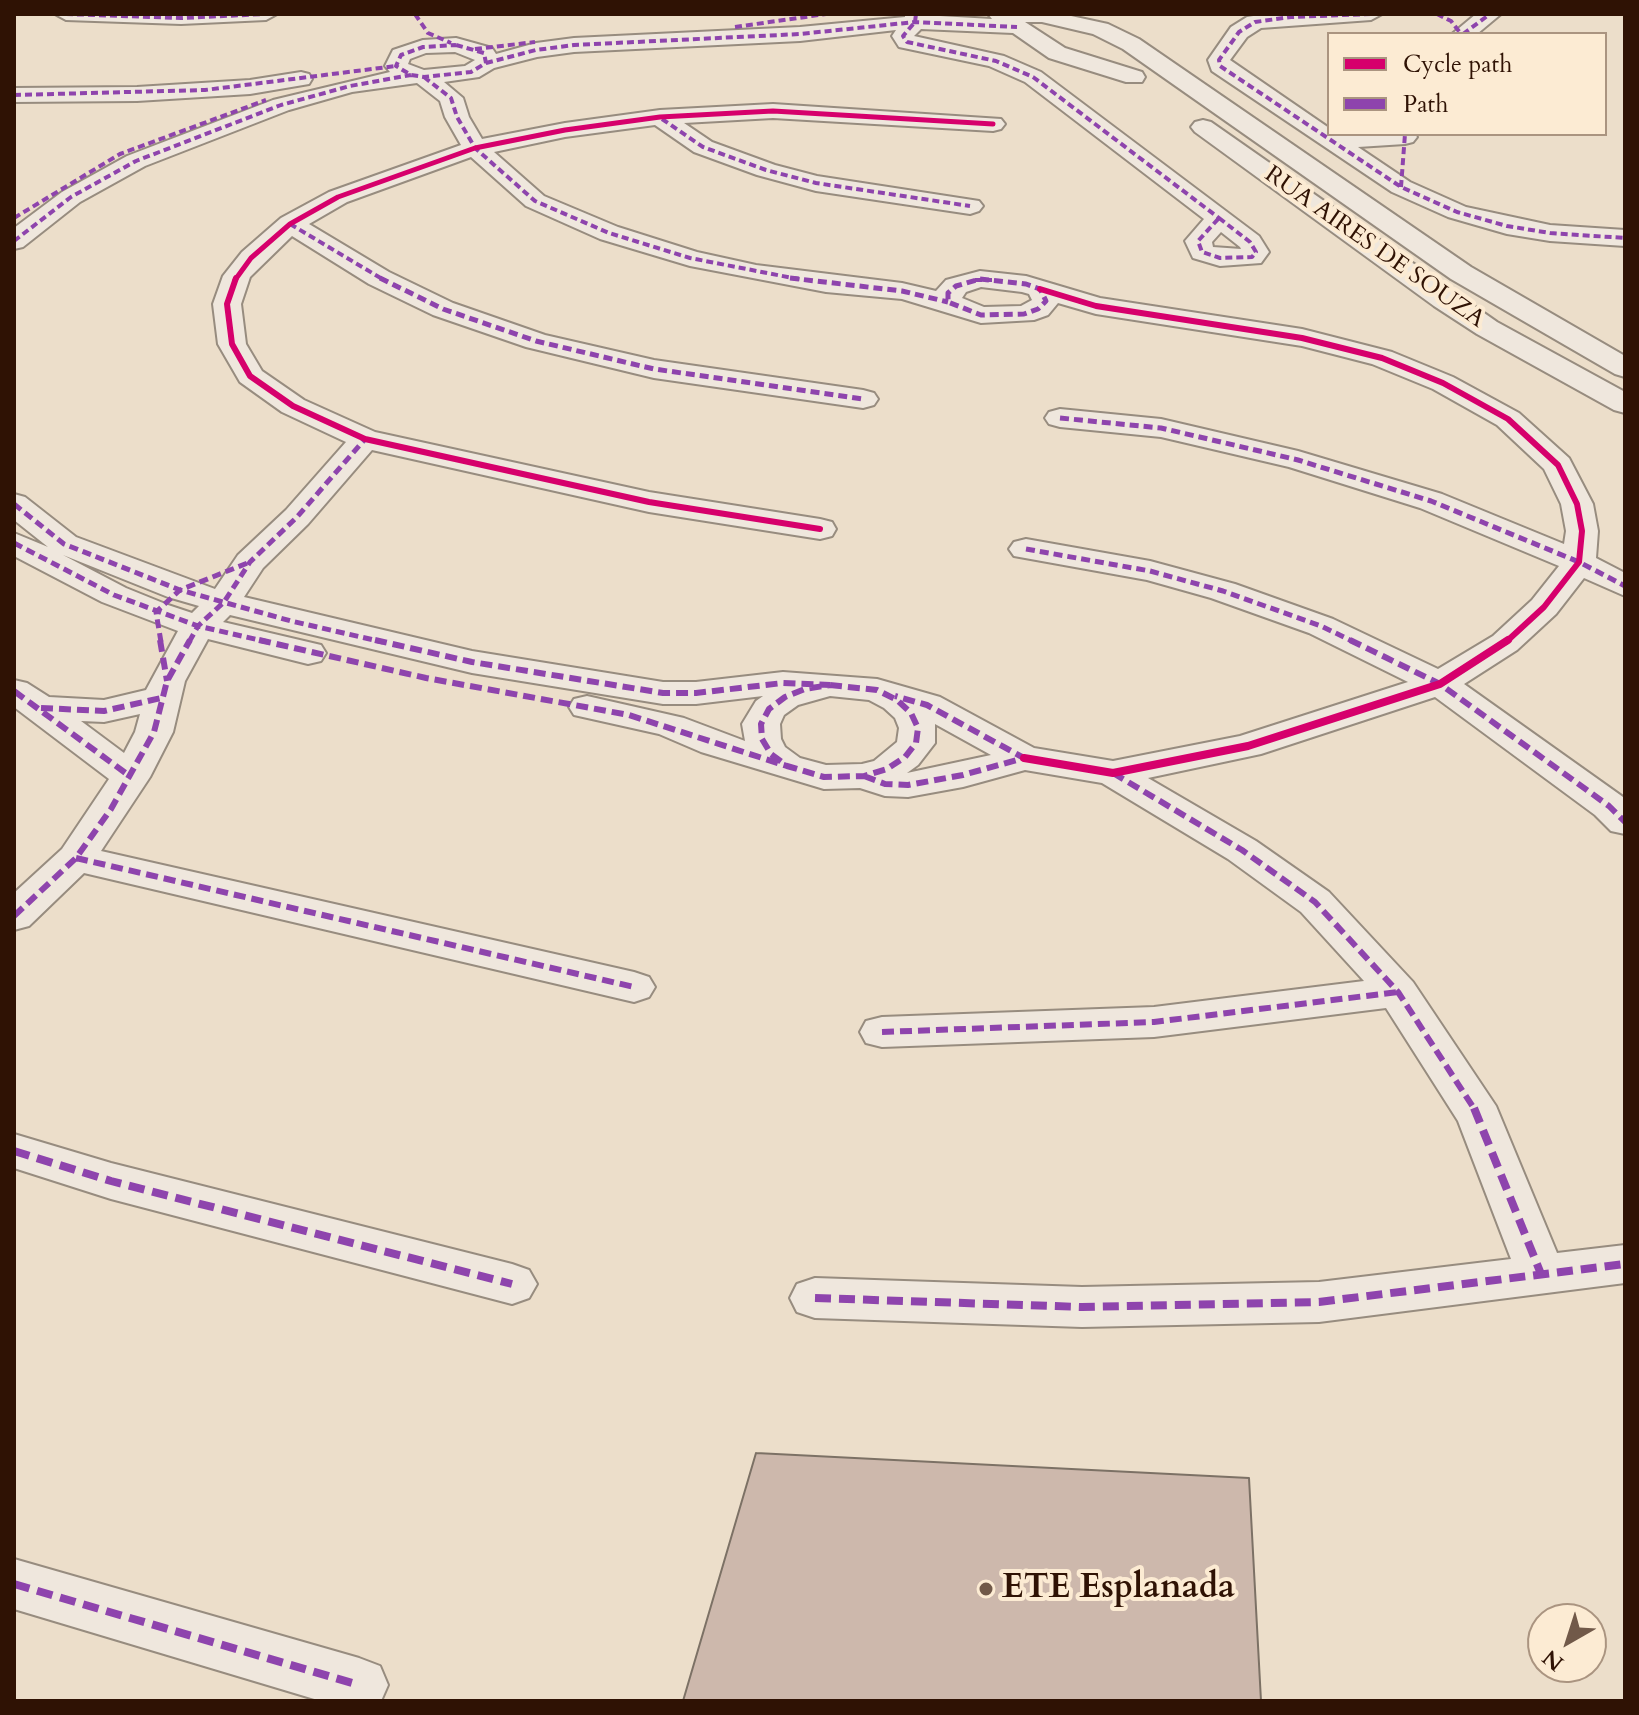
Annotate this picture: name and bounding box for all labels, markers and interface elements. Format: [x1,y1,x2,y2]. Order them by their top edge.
legend [1327,32,1607,136]
text: Cycle path [1403,48,1512,81]
text: Path [1403,88,1448,121]
street label: RUA AIRES DE SOUZA [1258,161,1490,335]
place label: ETE Esplanada [1002,1569,1235,1609]
marker: ETE Esplanada [977,1580,995,1598]
north arrow [1527,1603,1607,1683]
text: N [1536,1642,1570,1678]

